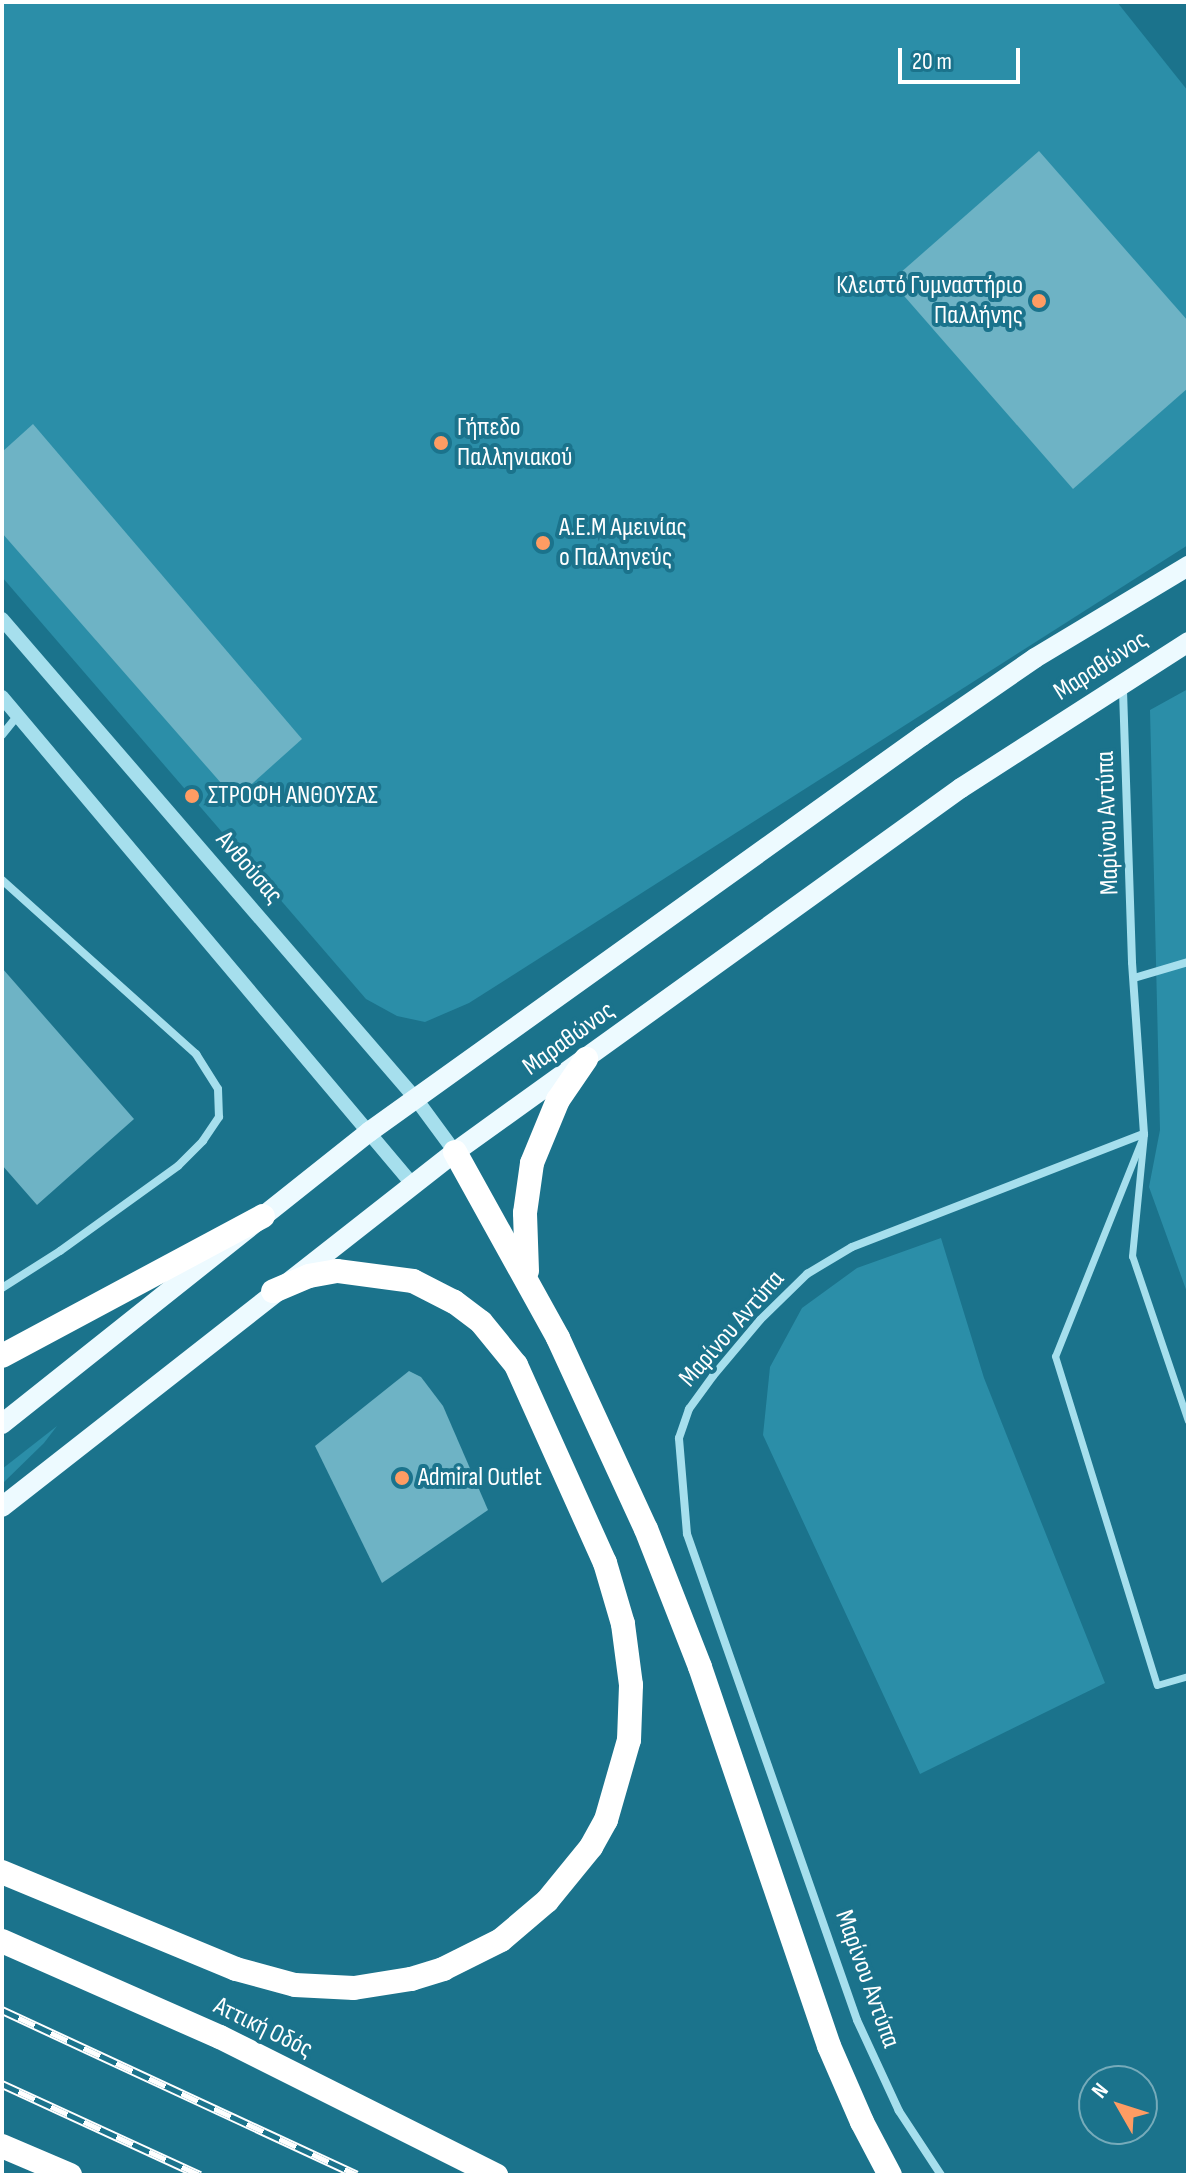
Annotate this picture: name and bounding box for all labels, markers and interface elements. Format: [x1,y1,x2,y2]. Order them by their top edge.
scale bar [902,32,1024,82]
text: 20 m [912,47,952,76]
place label: Κλειστό Γυμναστήριο Παλλήνης [836,270,1023,332]
marker: Κλειστό Γυμναστήριο Παλλήνης [1030,292,1048,310]
place label: Γήπεδο Παλληνιακού [457,412,572,474]
marker: Γήπεδο Παλληνιακού [432,434,450,452]
place label: Α.Ε.Μ Αμεινίας ο Παλληνεύς [559,512,687,574]
marker: Α.Ε.Μ Αμεινίας ο Παλληνεύς [534,534,552,552]
street label: Μαραθώνος [1048,624,1154,708]
street label: Μαρίνου Αντύπα [1090,751,1126,895]
place label: ΣΤΡΟΦΗ ΑΝΘΟΥΣΑΣ [208,780,378,812]
marker: ΣΤΡΟΦΗ ΑΝΘΟΥΣΑΣ [183,787,201,805]
street label: Ανθούσας [209,825,289,911]
street label: Μαραθώνος [517,995,621,1083]
street label: Μαρίνου Αντύπα [673,1264,791,1394]
place label: Admiral Outlet [418,1462,542,1494]
marker: Admiral Outlet [393,1469,411,1487]
street label: Μαρίνου Αντύπα [828,1906,906,2052]
street label: Αττική Οδός [208,1991,318,2065]
north arrow [1078,2065,1158,2145]
text: N [1086,2078,1115,2104]

